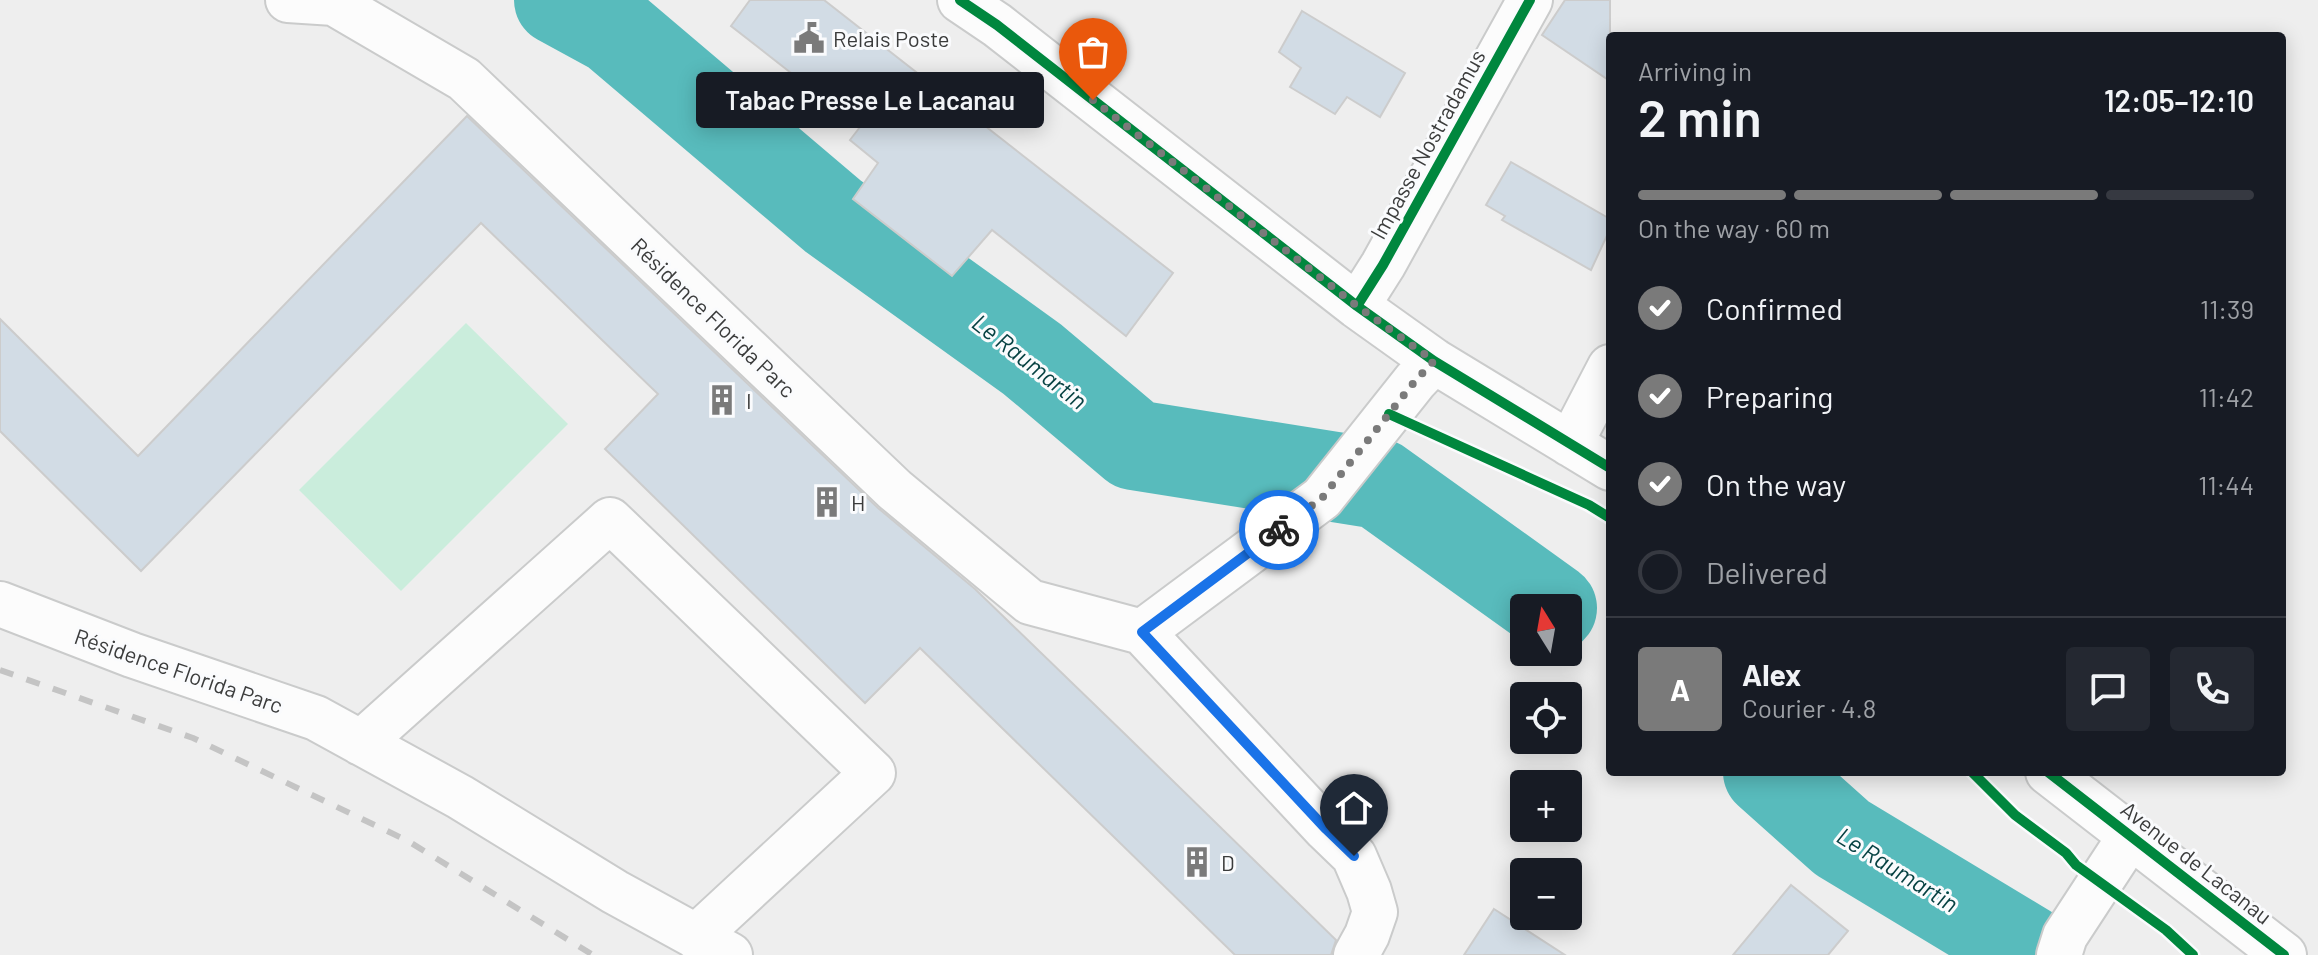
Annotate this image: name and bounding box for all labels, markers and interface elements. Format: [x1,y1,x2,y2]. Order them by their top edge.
pin [1059,18,1127,100]
public building icon: Relais Poste [792,21,826,55]
place label: Relais Poste [833,25,950,51]
icon: bag [1071,30,1115,74]
street label: Impasse Nostradamus [1364,45,1490,243]
text: Arriving in [1638,55,1752,86]
callout: Tabac Presse Le Lacanau [697,72,1045,128]
text: 12:05–12:10 [2104,82,2254,118]
text: Tabac Presse Le Lacanau [725,84,1015,115]
text: 2 min [1638,85,1762,147]
text: On the way · 60 m [1638,212,1830,243]
street label: Résidence Florida Parc [626,232,802,402]
icon: check [1638,286,1682,330]
text: Confirmed [1706,290,1843,326]
text: 11:39 [2200,293,2254,324]
water label: Le Raumartin [967,307,1093,415]
icon: check [1638,374,1682,418]
text: Preparing [1706,378,1833,414]
text: 11:42 [2199,381,2254,412]
building icon: I [705,383,739,417]
place label: I [746,387,752,413]
icon: check [1638,462,1682,506]
text: On the way [1706,466,1846,502]
text: 11:44 [2198,469,2254,500]
building icon: H [810,485,844,519]
place label: H [851,489,865,515]
courier [1239,490,1319,570]
icon: bike [1257,508,1301,552]
text: Delivered [1706,554,1828,590]
north arrow [1510,594,1582,666]
map controls [1510,594,1582,930]
street label: Résidence Florida Parc [72,622,286,718]
button: chat [2066,647,2150,731]
button: phone [2170,647,2254,731]
text: Alex [1742,656,1801,692]
text: A [1670,671,1690,707]
button: locate [1510,682,1582,754]
text: Courier · 4.8 [1742,692,1876,723]
button: + [1510,770,1582,842]
pin [1320,774,1388,856]
icon: home [1332,786,1376,830]
street label: Avenue de Lacanau [2117,795,2277,929]
water label: Le Raumartin [1832,820,1964,918]
building icon: D [1180,845,1214,879]
place label: D [1221,849,1235,875]
button: − [1510,858,1582,930]

